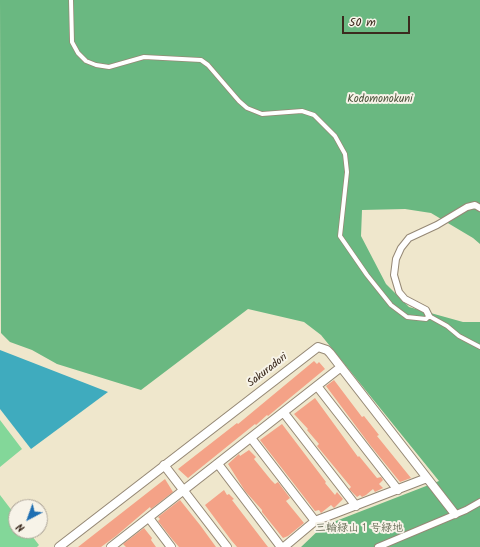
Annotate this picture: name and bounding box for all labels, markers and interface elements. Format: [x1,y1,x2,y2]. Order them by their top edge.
scale bar [344,8,412,34]
text: 50 m [349,13,376,32]
park label: Kodomonokuni [347,93,413,107]
street label: Sakuradori [245,351,291,391]
north arrow [8,499,48,539]
text: N [12,518,29,536]
park label: 三輪緑山１号緑地 [315,522,403,536]

